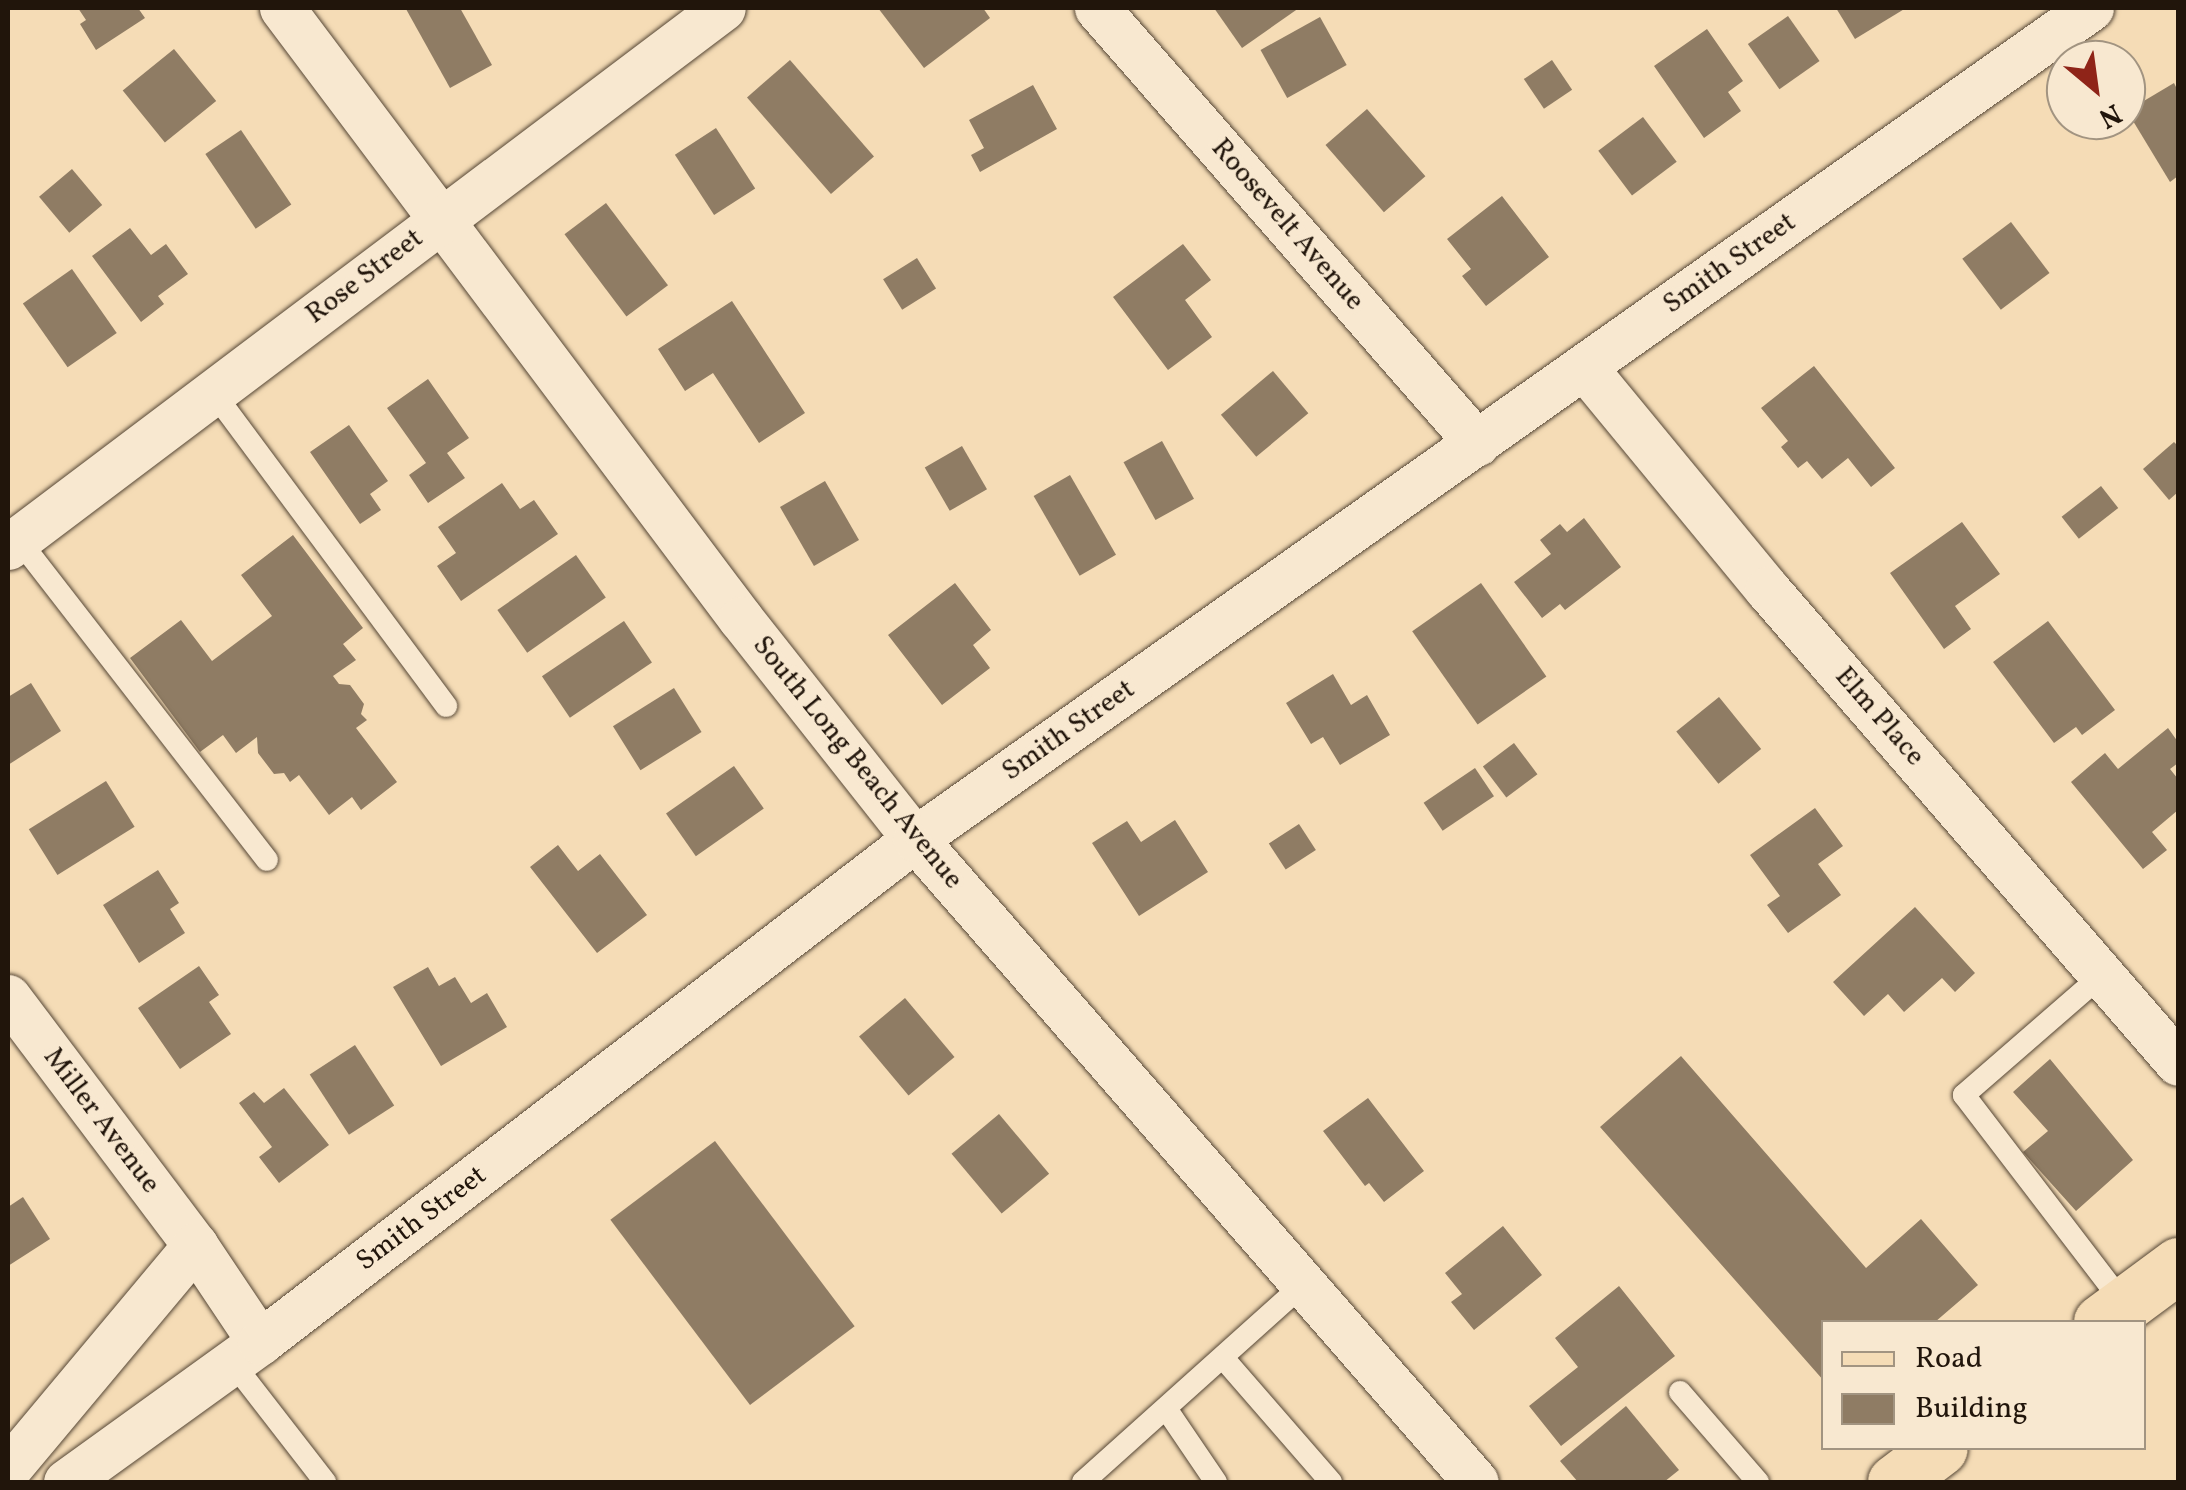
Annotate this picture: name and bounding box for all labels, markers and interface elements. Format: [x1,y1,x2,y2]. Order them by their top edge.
north arrow [2046,40,2146,140]
text: N [2091,93,2128,137]
street label: Roosevelt Avenue [1203,132,1371,318]
street label: Smith Street [1657,206,1803,322]
street label: Rose Street [300,222,430,332]
street label: South Long Beach Avenue [745,630,969,896]
street label: Elm Place [1827,661,1931,773]
street label: Smith Street [996,673,1142,789]
street label: Miller Avenue [35,1042,167,1200]
street label: Smith Street [350,1159,494,1279]
legend [1821,1320,2146,1450]
text: Road [1915,1338,1983,1380]
text: Building [1915,1388,2028,1430]

